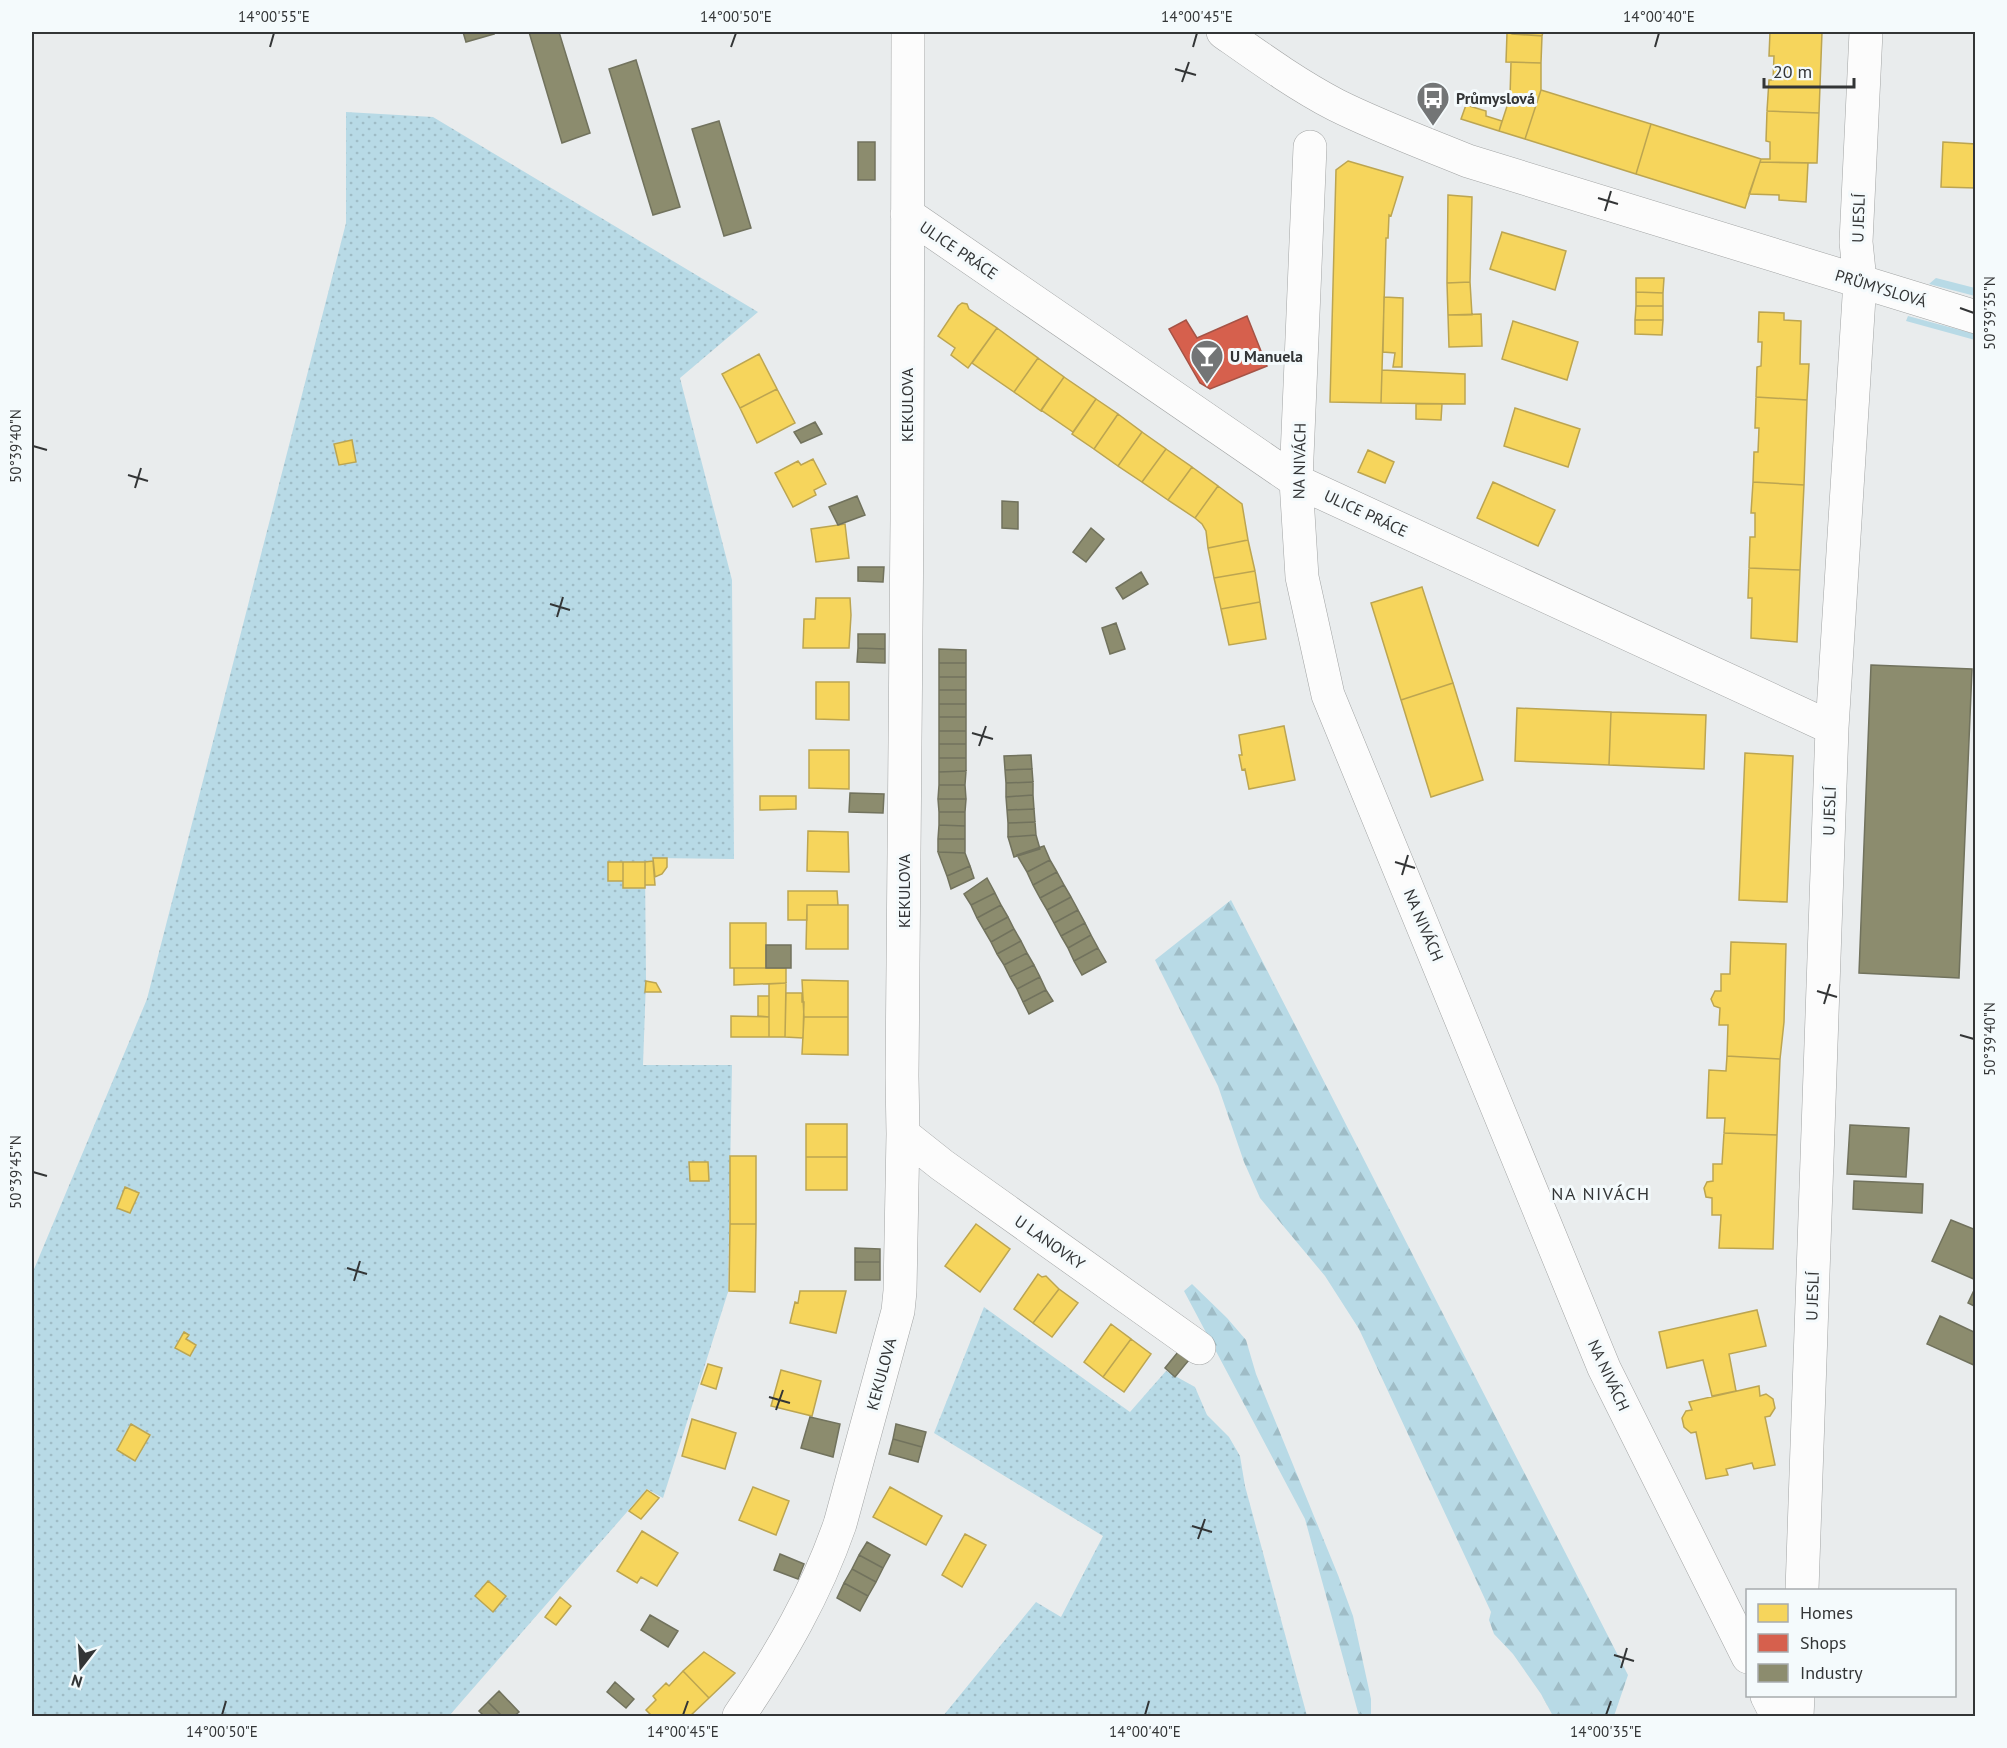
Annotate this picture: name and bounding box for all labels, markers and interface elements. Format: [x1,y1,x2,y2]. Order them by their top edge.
text: 14°00'55"E [238,7,310,26]
text: 14°00'50"E [700,7,772,26]
text: 14°00'45"E [1161,7,1233,26]
text: 14°00'40"E [1623,7,1695,26]
scale bar [1764,51,1854,89]
text: 20 m [1773,60,1812,83]
bus stop icon: Průmyslová [1415,80,1451,127]
place label: Průmyslová [1456,88,1535,108]
street label: U JESLÍ [1847,193,1869,243]
street label: ULICE PRÁCE [916,217,1002,283]
street label: PRŮMYSLOVÁ [1833,265,1930,312]
text: 50°39'35"N [1980,276,1999,350]
bar icon: U Manuela [1189,338,1225,385]
place label: U Manuela [1230,346,1303,366]
street label: KEKULOVA [897,367,917,442]
text: 50°39'40"N [6,409,25,483]
street label: NA NIVÁCH [1288,423,1310,499]
street label: ULICE PRÁCE [1321,485,1411,541]
street label: U JESLÍ [1818,786,1840,836]
street label: KEKULOVA [894,853,914,928]
street label: NA NIVÁCH [1400,886,1448,964]
text: 50°39'40"N [1980,1002,1999,1076]
text: 50°39'45"N [6,1135,25,1209]
district label: NA NIVÁCH [1551,1182,1651,1205]
street label: U LANOVKY [1011,1211,1089,1273]
street label: U JESLÍ [1801,1271,1823,1321]
street label: KEKULOVA [862,1335,900,1412]
street label: NA NIVÁCH [1584,1336,1634,1414]
legend [1746,1589,1956,1697]
text: Homes [1800,1601,1853,1624]
text: Shops [1800,1631,1846,1654]
north arrow [51,1637,111,1697]
text: Industry [1800,1661,1863,1684]
text: N [69,1670,85,1692]
text: 14°00'50"E [186,1722,258,1741]
text: 14°00'45"E [647,1722,719,1741]
text: 14°00'40"E [1109,1722,1181,1741]
text: 14°00'35"E [1570,1722,1642,1741]

